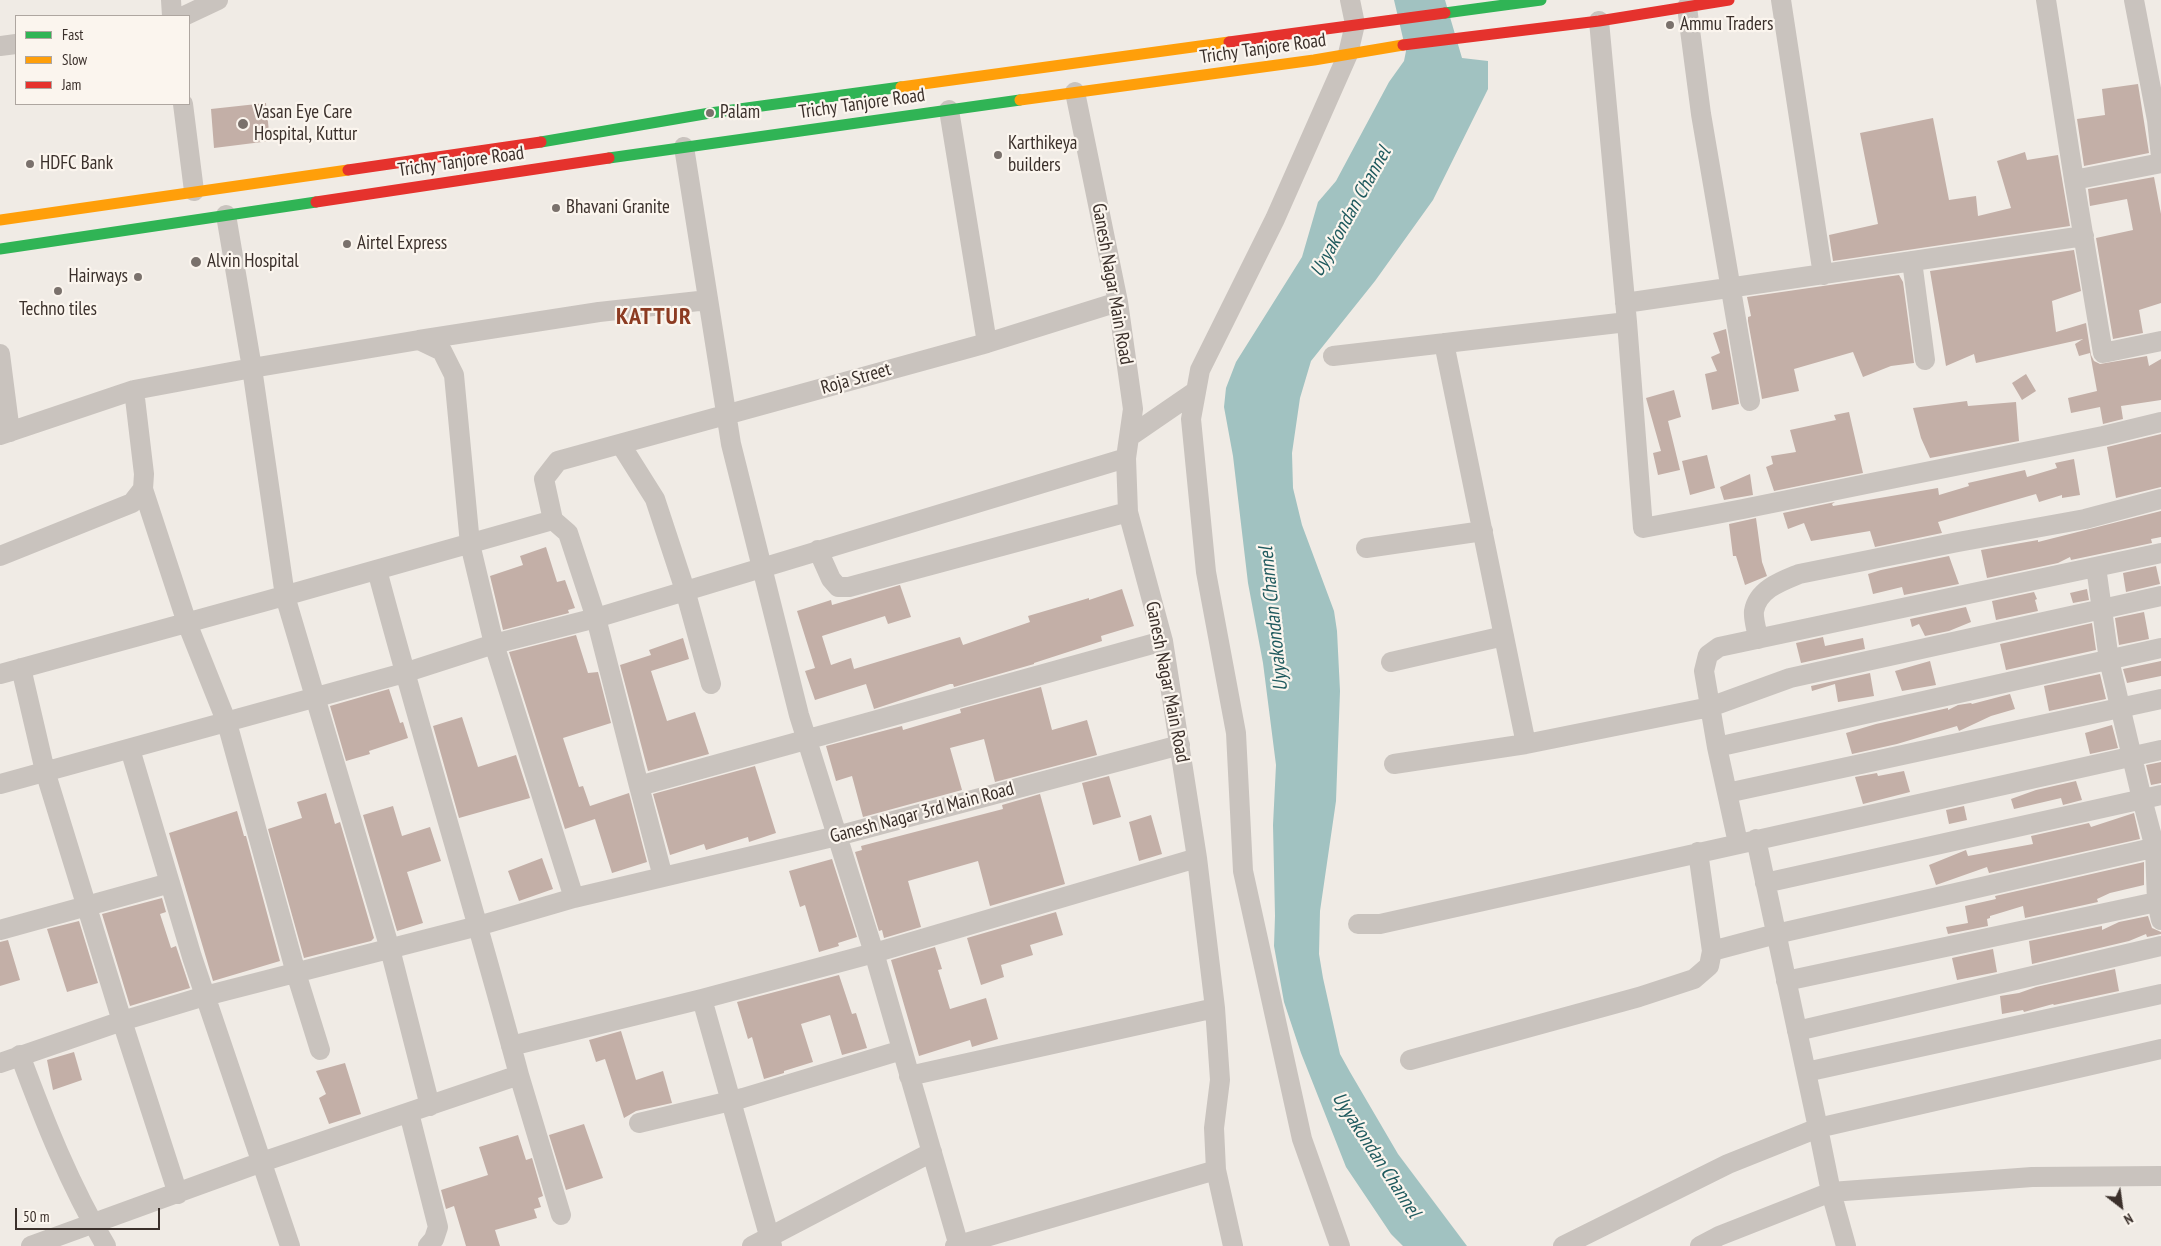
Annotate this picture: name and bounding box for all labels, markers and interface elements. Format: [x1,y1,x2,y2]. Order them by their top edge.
place label: Ammu Traders [1680,14,1773,36]
legend [15,15,190,105]
marker: Ammu Traders [1664,19,1676,31]
text: Fast [62,25,83,44]
street label: Trichy Tanjore Road [1198,29,1328,69]
text: Slow [62,50,87,69]
text: Jam [62,75,81,94]
street label: Trichy Tanjore Road [797,84,927,124]
place label: Vasan Eye Care Hospital, Kuttur [254,102,357,146]
place label: Palam [720,102,760,124]
marker: Palam [704,107,716,119]
marker: Vasan Eye Care Hospital, Kuttur [236,117,250,131]
place label: Karthikeya builders [1008,133,1077,177]
street label: Trichy Tanjore Road [396,142,526,182]
water label: Uyyakondan Channel [1305,143,1397,281]
marker: Karthikeya builders [992,149,1004,161]
place label: HDFC Bank [40,153,113,175]
marker: HDFC Bank [24,158,36,170]
place label: Bhavani Granite [566,197,670,219]
marker: Bhavani Granite [550,202,562,214]
street label: Ganesh Nagar Main Road [1087,202,1137,366]
place label: Airtel Express [357,233,447,255]
marker: Airtel Express [341,238,353,250]
place label: Alvin Hospital [207,251,299,273]
marker: Alvin Hospital [189,255,203,269]
place label: Hairways [69,266,128,288]
marker: Hairways [132,271,144,283]
marker: Techno tiles [52,285,64,297]
place label: Techno tiles [19,299,97,321]
district label: KATTUR [615,303,693,331]
street label: Roja Street [818,358,894,400]
water label: Uyyakondan Channel [1254,546,1294,692]
street label: Ganesh Nagar Main Road [1140,600,1194,764]
street label: Ganesh Nagar 3rd Main Road [828,777,1016,849]
water label: Uyyakondan Channel [1327,1088,1425,1222]
north arrow [2096,1181,2146,1231]
scale bar [18,1198,162,1230]
text: 50 m [23,1207,49,1226]
text: N [2121,1209,2136,1229]

